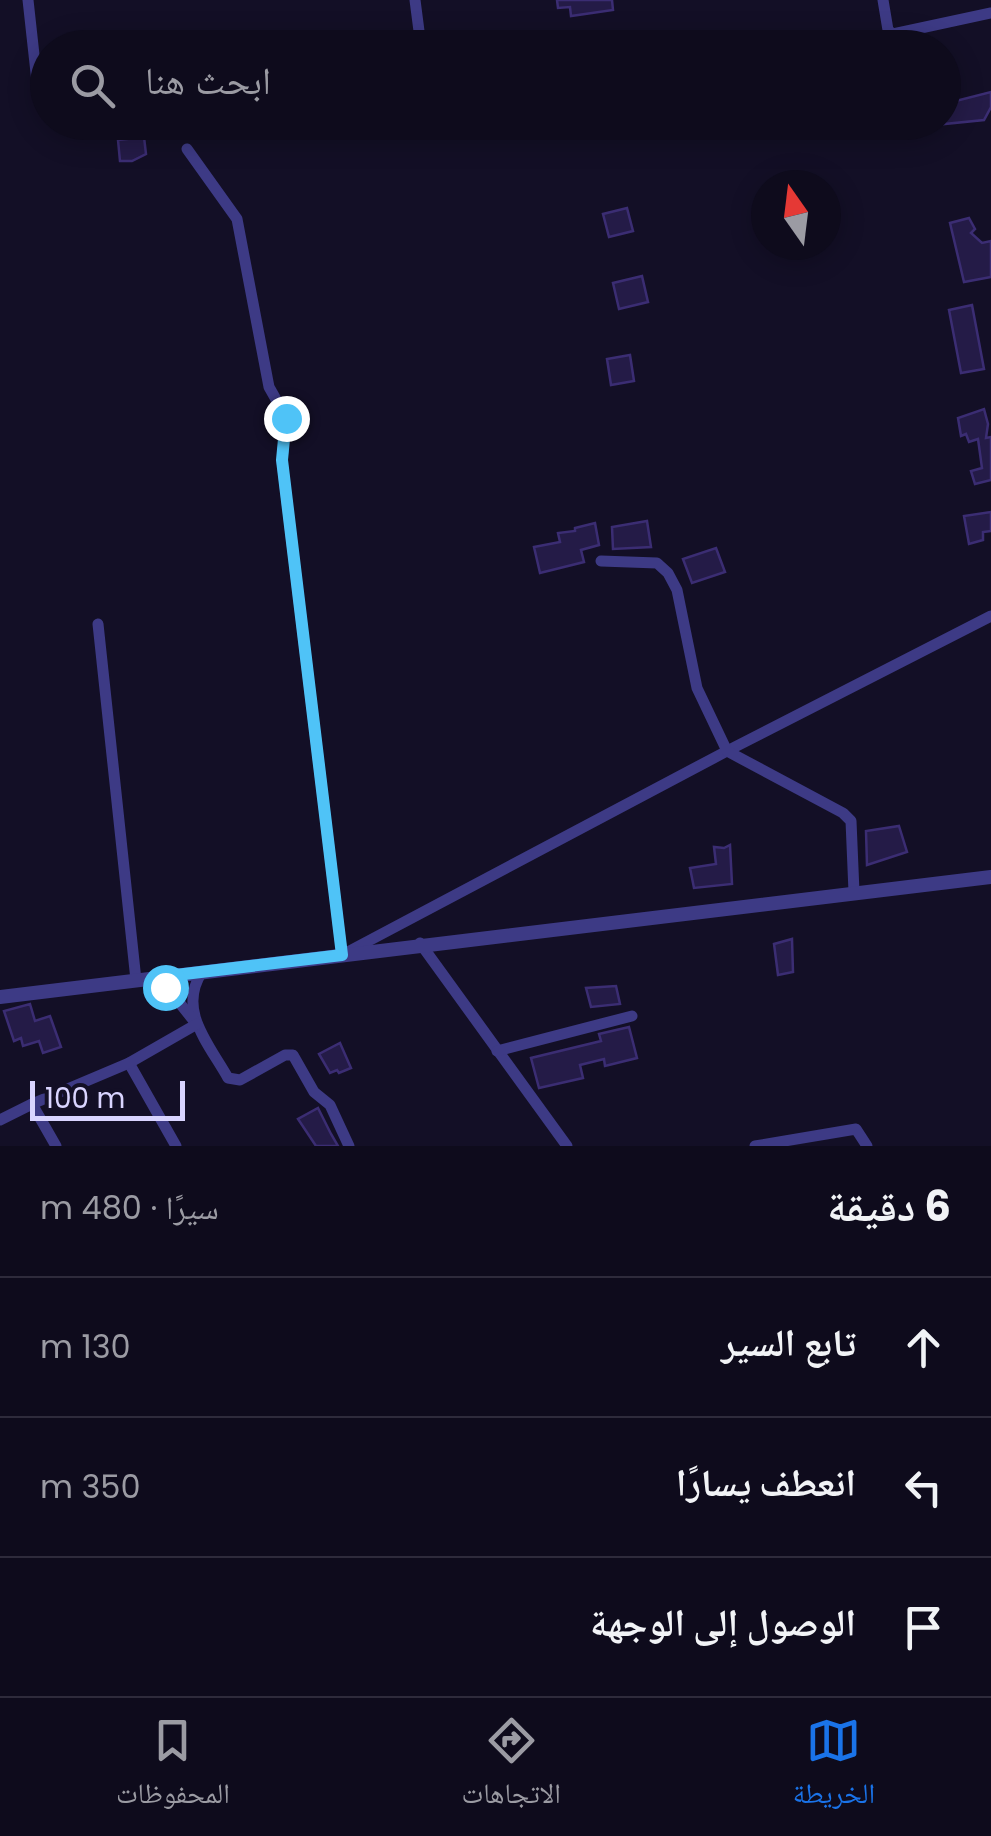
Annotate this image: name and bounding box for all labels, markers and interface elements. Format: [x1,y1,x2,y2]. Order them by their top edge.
search box [30,30,961,140]
text: ابحث هنا [145,54,271,107]
icon: search [65,58,120,113]
north arrow [751,170,841,260]
route end [264,396,310,442]
route start [143,965,189,1011]
scale bar [30,1076,185,1120]
text: 100 m [45,1079,125,1118]
text: 6 دقيقة [827,1177,951,1236]
text: سيرًا · 480 m [40,1185,219,1230]
text: تابع السير [721,1316,856,1369]
icon: ahead [896,1320,951,1375]
text: 130 m [40,1324,131,1369]
text: انعطف يسارًا [676,1456,856,1509]
icon: left [896,1460,951,1515]
text: 350 m [40,1464,141,1509]
text: الوصول إلى الوجهة [590,1596,856,1649]
icon: arrive [896,1600,951,1655]
tab: المحفوظات [116,1713,230,1821]
tab: الاتجاهات [462,1713,561,1821]
tab: الخريطة [793,1713,875,1821]

